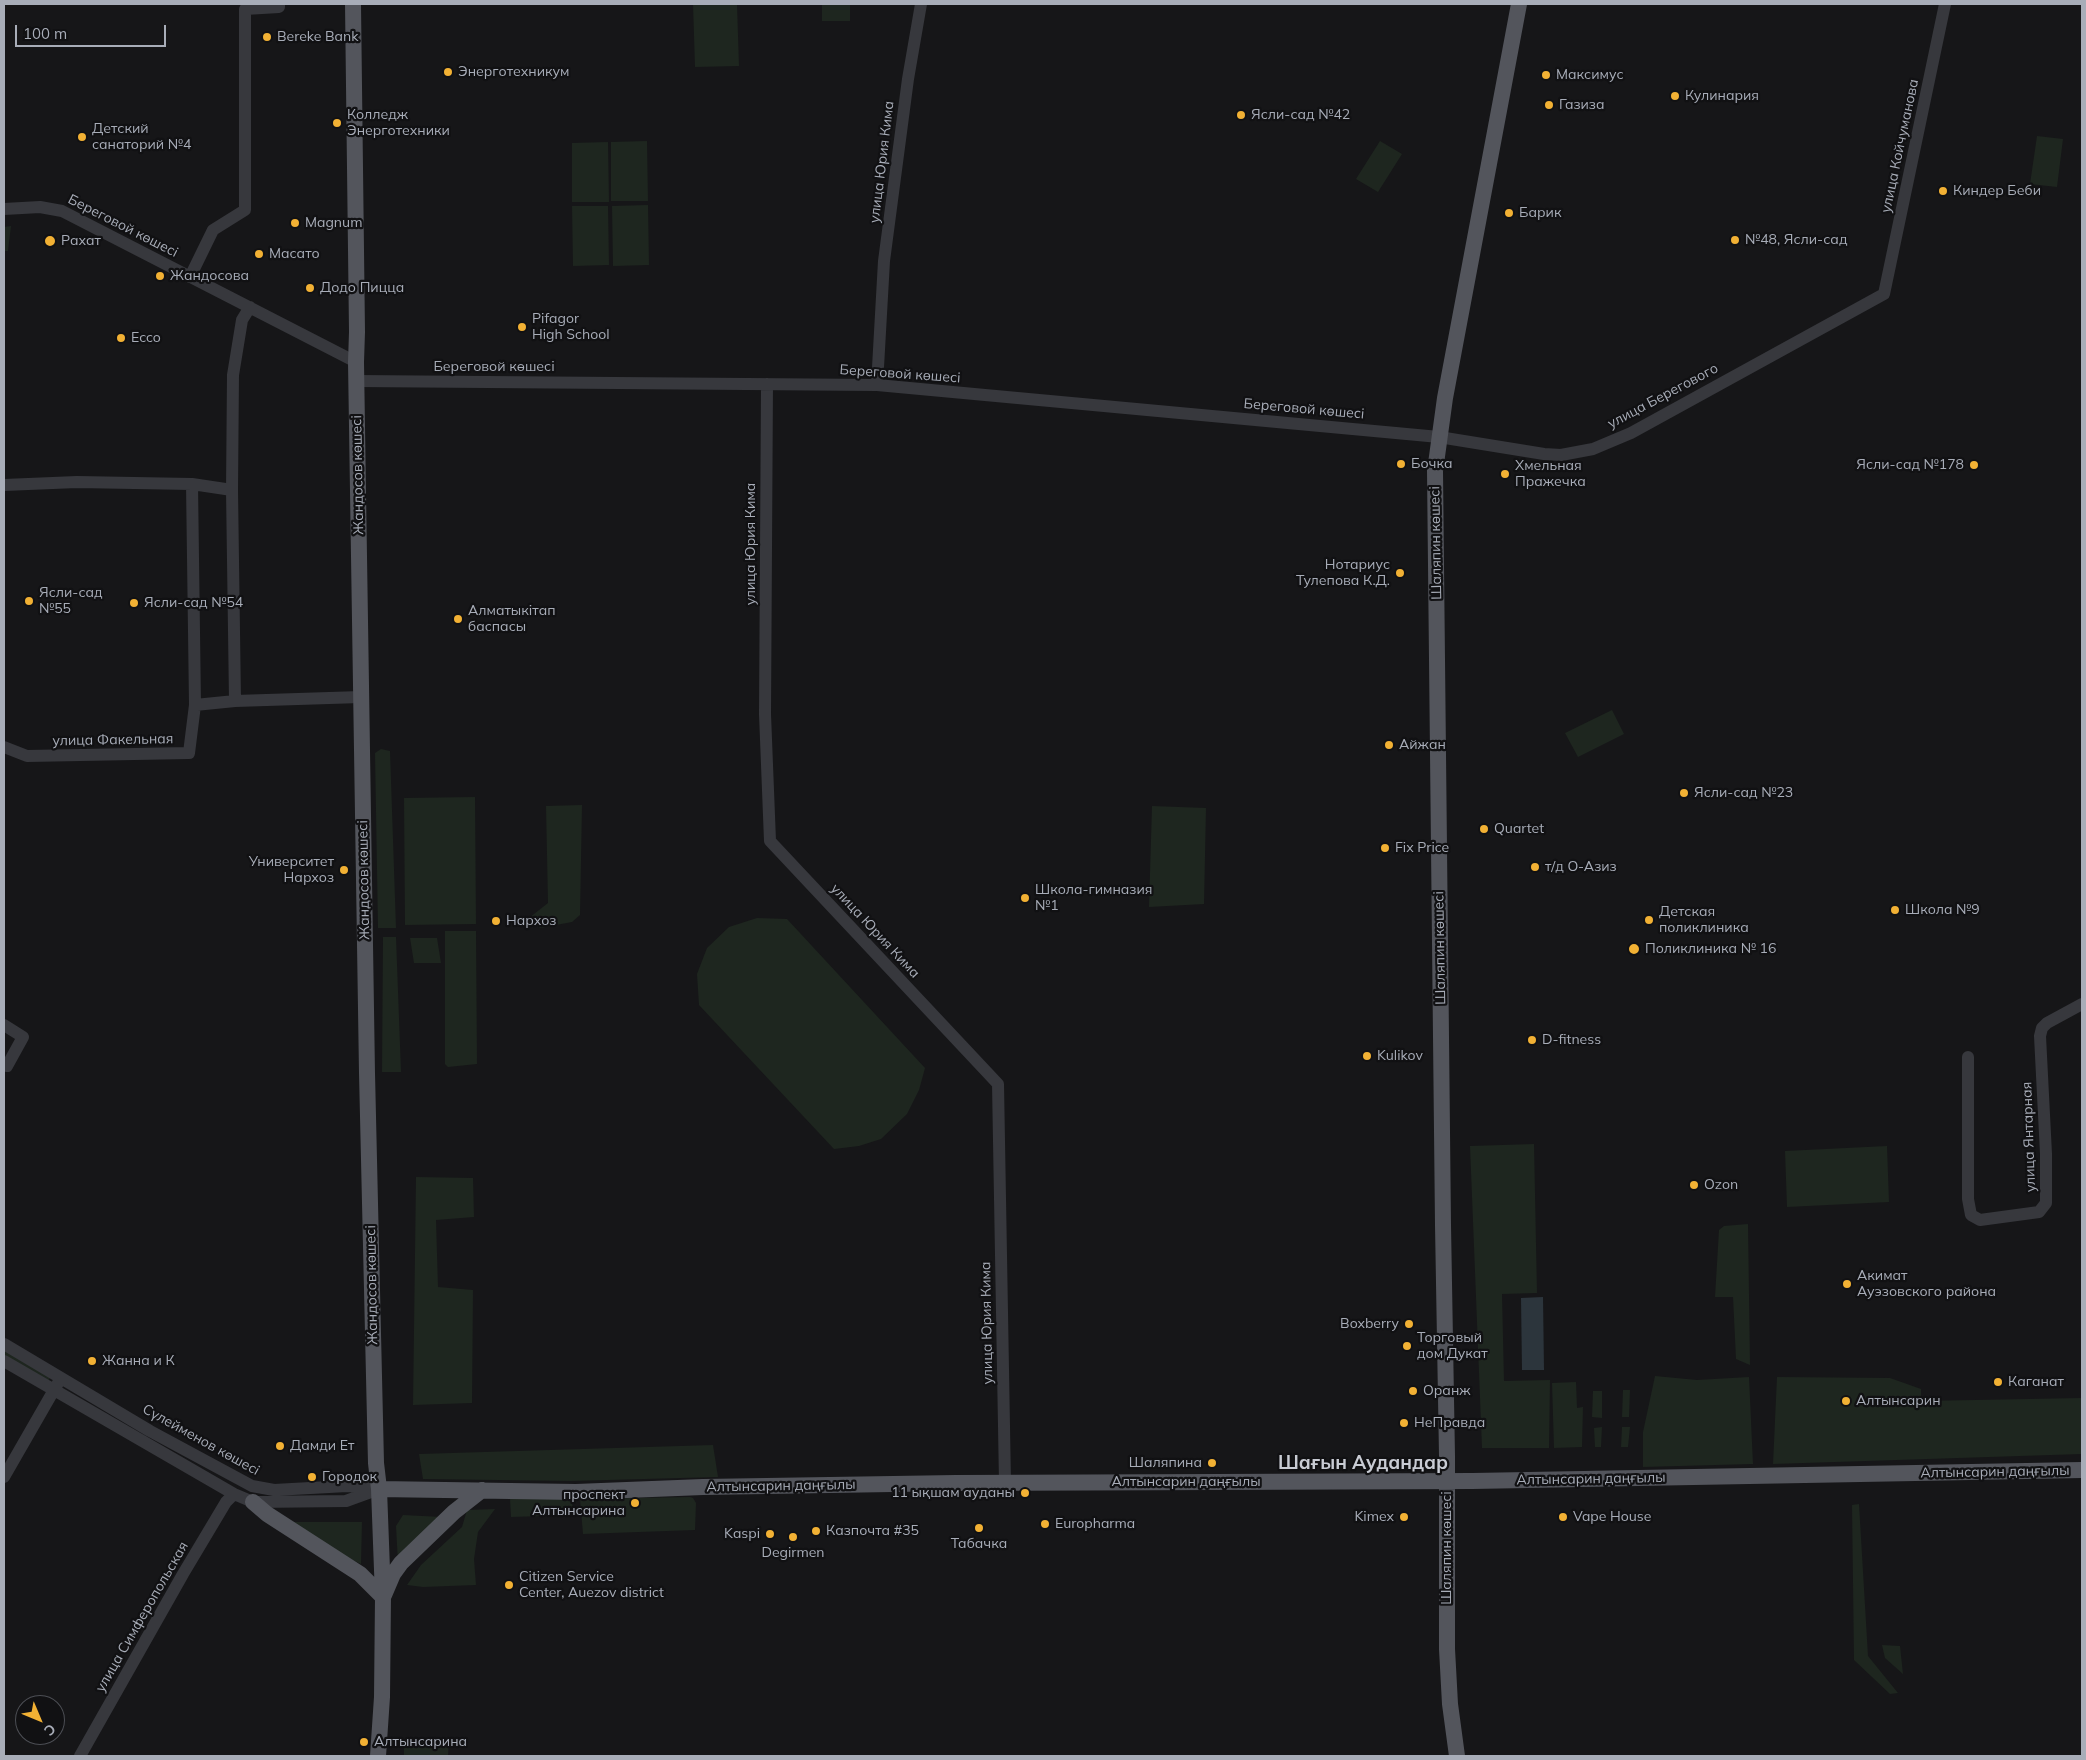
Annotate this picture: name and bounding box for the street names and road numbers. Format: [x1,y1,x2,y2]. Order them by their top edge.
street label: улица Койчуманова [1878,78,1922,214]
street label: улица Юрия Кима [866,100,898,224]
street label: Береговой көшесі [65,191,181,261]
street label: Береговой көшесі [433,359,555,375]
street label: улица Берегового [1605,360,1721,432]
street label: Береговой көшесі [839,361,961,387]
street label: Береговой көшесі [1243,395,1365,423]
street label: Жандосов көшесі [349,415,367,535]
street label: улица Юрия Кима [743,483,759,605]
street label: Шаляпин көшесі [1427,486,1445,600]
street label: улица Факельная [52,731,174,749]
street label: Жандосов көшесі [355,820,373,940]
street label: улица Юрия Кима [827,880,923,982]
street label: Шаляпин көшесі [1431,891,1449,1005]
street label: улица Янтарная [2019,1081,2039,1193]
street label: Жандосов көшесі [363,1225,381,1345]
street label: улица Юрия Кима [978,1262,996,1384]
street label: Сүлейменов көшесі [140,1401,262,1479]
street label: Алтынсарин даңғылы [1920,1462,2070,1482]
street label: Алтынсарин даңғылы [1516,1469,1666,1489]
street label: Алтынсарин даңғылы [1111,1474,1261,1490]
street label: Алтынсарин даңғылы [706,1476,856,1496]
street label: Шаляпин көшесі [1439,1491,1455,1605]
street label: улица Симферопольская [92,1539,192,1695]

